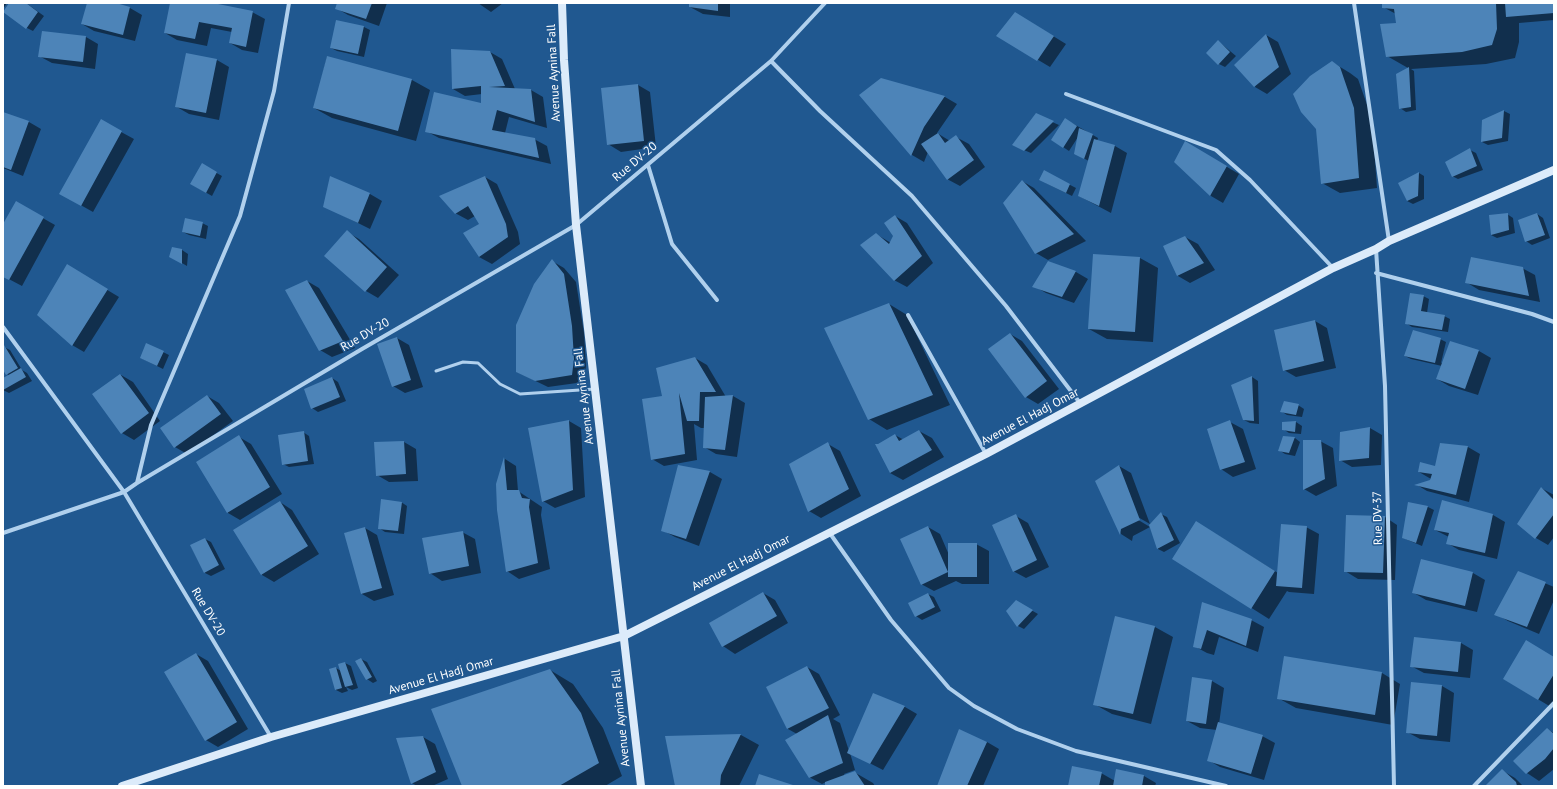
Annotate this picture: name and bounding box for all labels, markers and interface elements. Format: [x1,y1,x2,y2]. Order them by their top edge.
street label: Avenue Aynina Fall [544,24,564,122]
street label: Rue DV-20 [610,139,660,185]
street label: Rue DV-20 [338,315,392,355]
street label: Avenue Aynina Fall [571,347,597,445]
street label: Avenue El Hadj Omar [979,385,1081,449]
street label: Rue DV-37 [1370,491,1386,545]
street label: Avenue El Hadj Omar [689,532,793,594]
street label: Rue DV-20 [188,585,228,639]
street label: Avenue El Hadj Omar [387,654,495,698]
street label: Avenue Aynina Fall [609,669,633,767]

